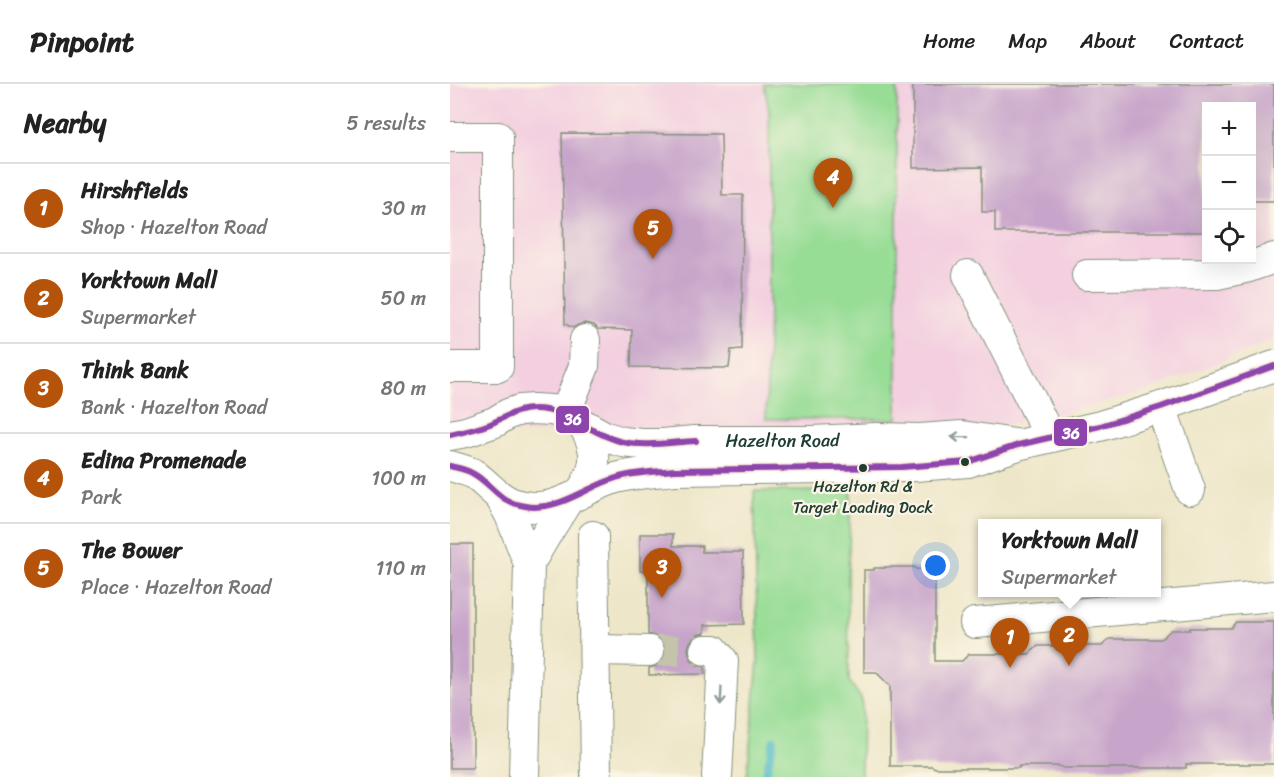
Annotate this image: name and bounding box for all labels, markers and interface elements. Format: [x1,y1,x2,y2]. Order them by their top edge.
text: Pinpoint [30,17,134,66]
text: Home [923,22,975,60]
text: Map [1008,22,1047,60]
text: About [1080,22,1137,60]
text: Contact [1170,22,1244,60]
text: Nearby [24,100,106,146]
map controls [1202,102,1256,264]
button: + [1202,102,1256,156]
text: 5 results [347,106,426,141]
button: − [1202,156,1256,210]
pin: 4 [814,158,853,208]
text: Hirshfields [81,171,188,210]
text: 1 [39,191,48,226]
text: 30 m [382,191,426,226]
text: Shop · Hazelton Road [81,210,267,245]
pin: 5 [634,210,672,259]
button: locate [1202,210,1256,264]
text: Yorktown Mall [81,261,217,300]
text: 2 [38,281,49,316]
text: 50 m [381,281,426,316]
text: Supermarket [81,300,196,335]
text: Think Bank [81,351,189,390]
text: 3 [38,371,49,406]
text: 80 m [381,371,426,406]
text: Bank · Hazelton Road [81,390,267,425]
line badge: 36 [555,405,590,434]
text: 36 [563,405,582,434]
line badge: 36 [1053,418,1088,447]
text: 36 [1061,419,1080,448]
street label: Hazelton Road [725,424,842,457]
one-way arrow [951,431,971,443]
text: Edina Promenade [81,441,246,480]
unlabelled marker [959,456,971,468]
text: 4 [37,461,50,496]
text: 100 m [372,461,426,496]
marker: Hazelton Rd & Target Loading Dock [857,462,869,474]
place label: Hazelton Rd & Target Loading Dock [793,472,933,522]
text: Park [81,480,122,515]
popup [978,519,1161,597]
text: Yorktown Mall [1001,521,1138,560]
text: The Bower [81,531,182,570]
pin: 3 [642,548,682,598]
text: 5 [37,551,50,586]
text: 110 m [376,551,426,586]
your location [921,551,950,580]
text: Supermarket [1001,560,1116,595]
text: Place · Hazelton Road [81,570,271,605]
pin: 2 [1050,616,1088,666]
pin: 1 [990,618,1030,668]
one-way arrow [716,686,727,706]

